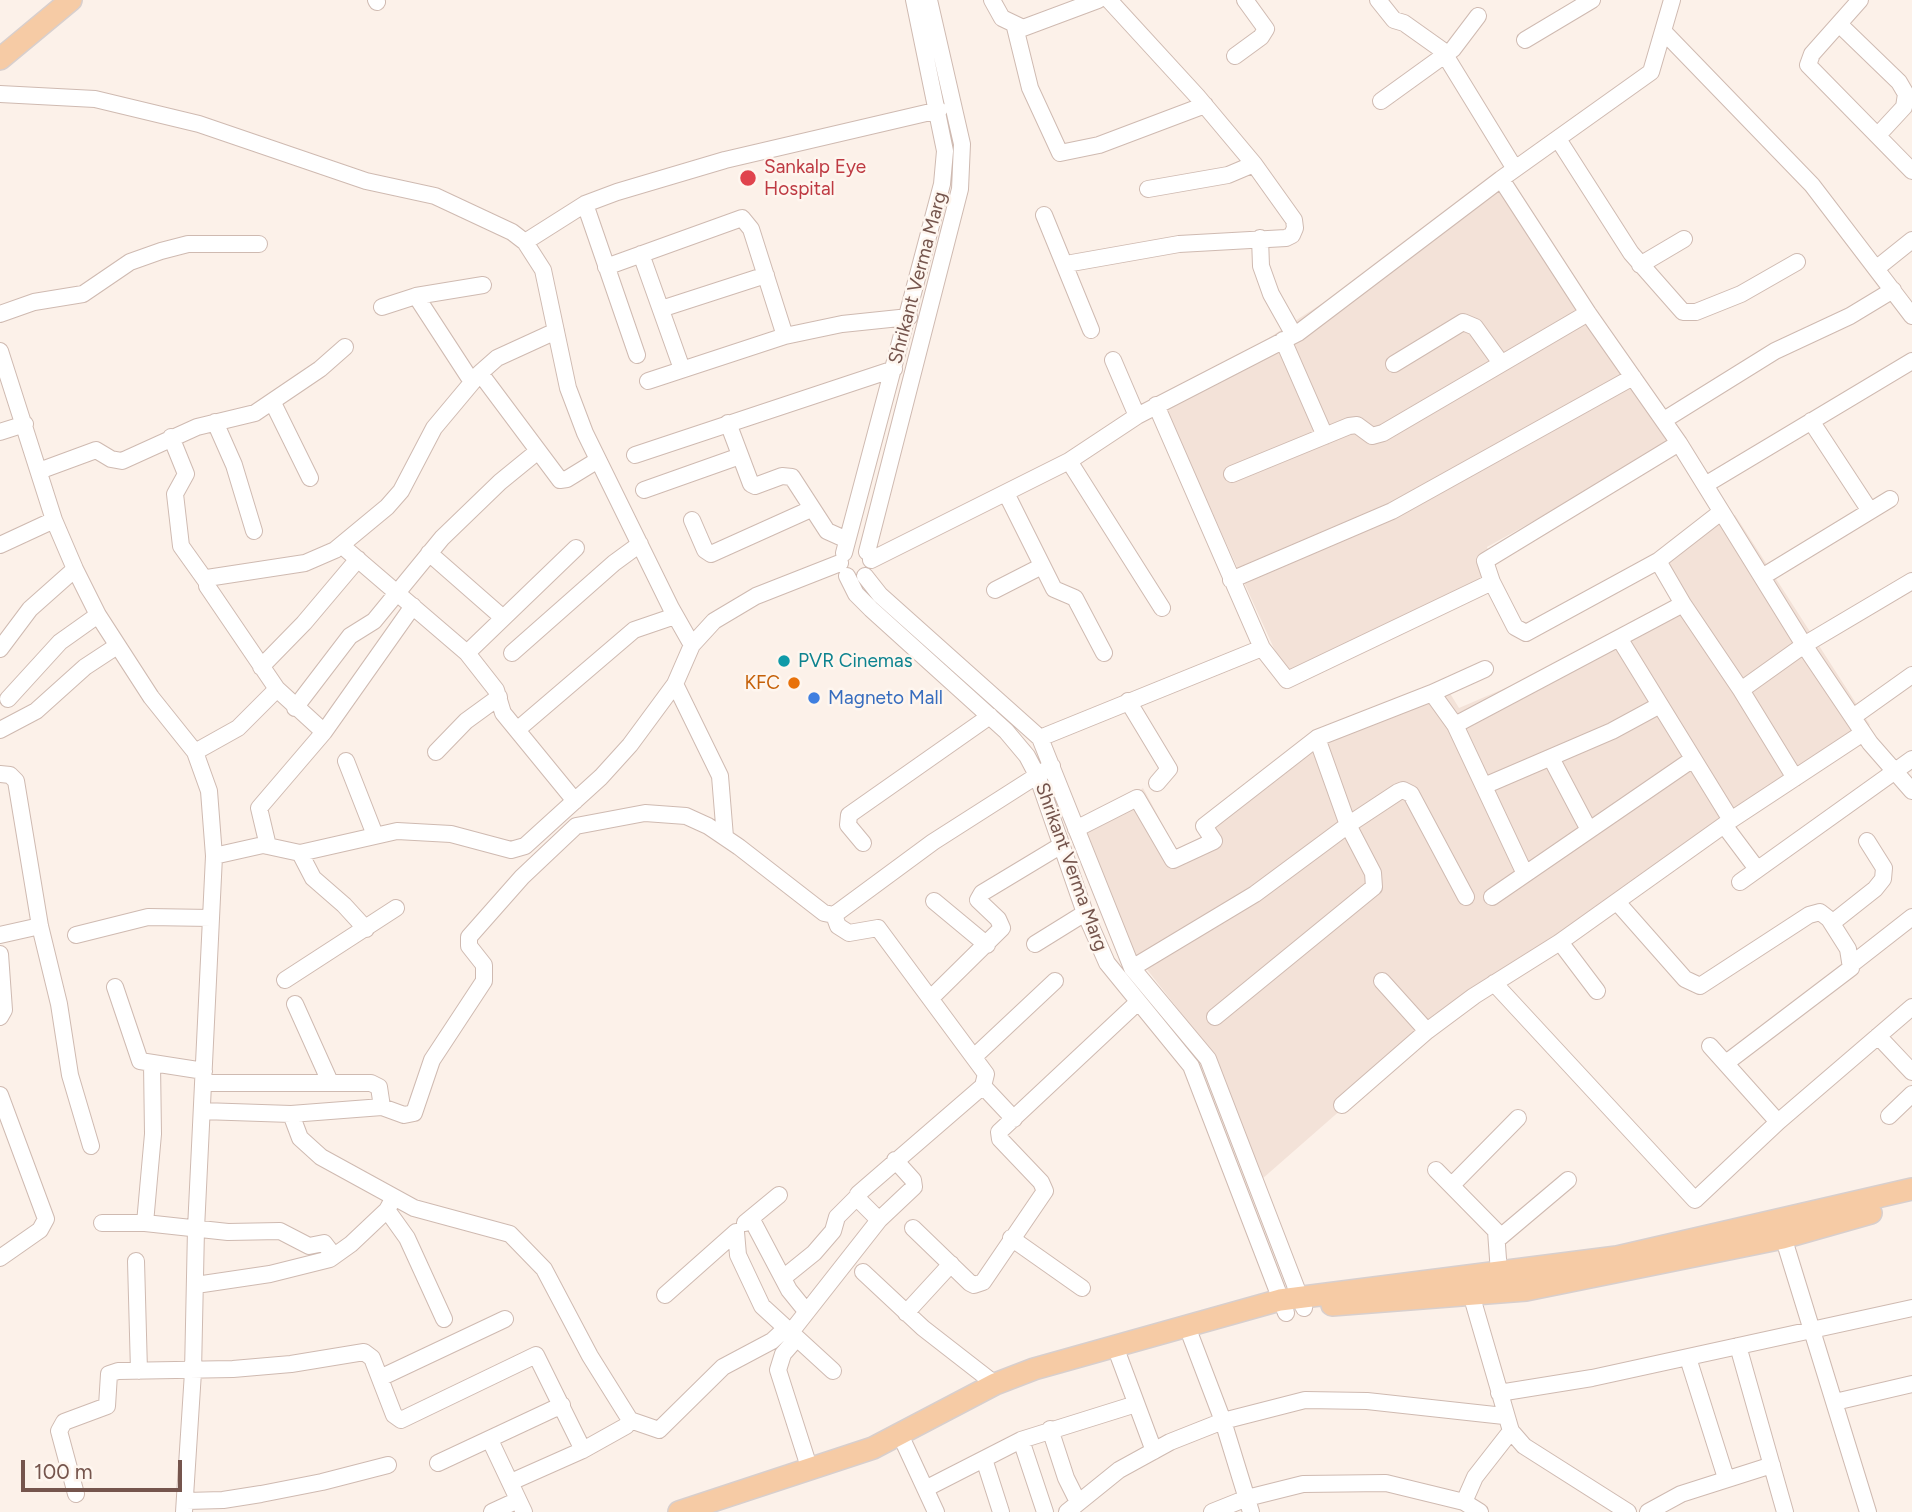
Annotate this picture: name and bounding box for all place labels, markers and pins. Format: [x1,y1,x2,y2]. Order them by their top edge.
place label: Sankalp Eye Hospital [764,156,866,200]
marker: Sankalp Eye Hospital [738,168,758,188]
place label: PVR Cinemas [798,650,913,672]
marker: PVR Cinemas [776,653,792,669]
place label: KFC [744,672,780,694]
marker: KFC [786,675,802,691]
place label: Magneto Mall [828,687,943,709]
marker: Magneto Mall [806,690,822,706]

